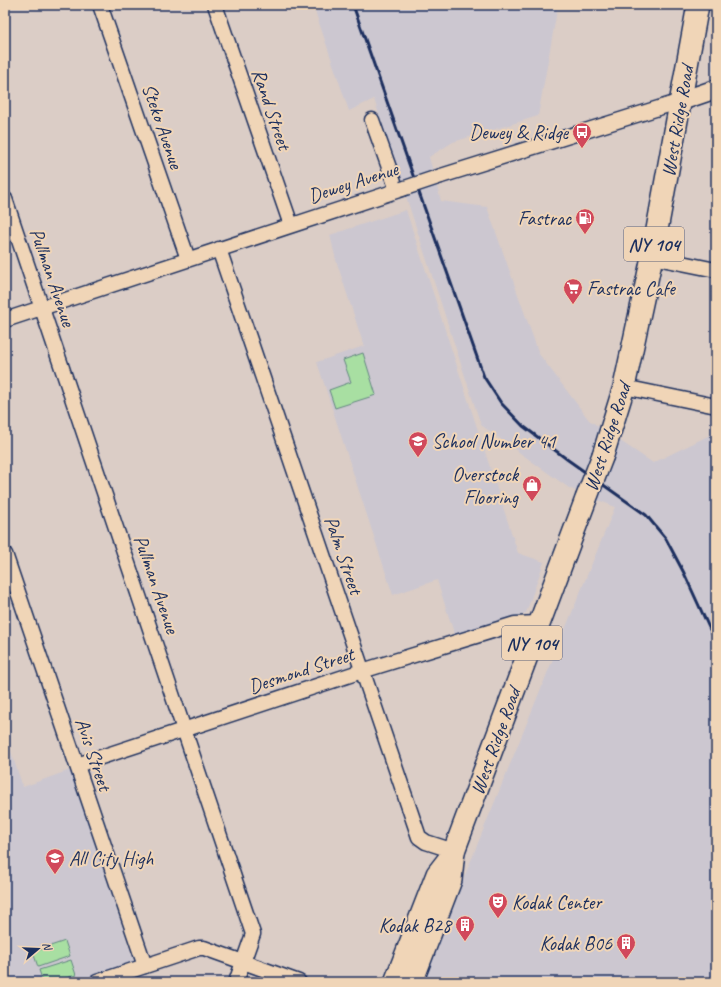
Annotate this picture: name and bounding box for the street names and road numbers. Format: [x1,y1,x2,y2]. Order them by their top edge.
street label: West Ridge Road [655,61,700,178]
street label: Rand Street [246,65,298,155]
street label: Steko Avenue [136,80,189,173]
street label: Dewey Avenue [305,156,402,209]
street label: Pullman Avenue [24,225,81,331]
road number: NY 104 [624,227,684,261]
street label: West Ridge Road [578,377,638,494]
street label: Palm Street [319,513,369,600]
street label: Pullman Avenue [128,532,185,638]
road number: NY 104 [502,626,562,660]
street label: Desmond Street [245,641,359,699]
street label: West Ridge Road [465,681,527,798]
street label: Avis Street [69,714,118,796]

